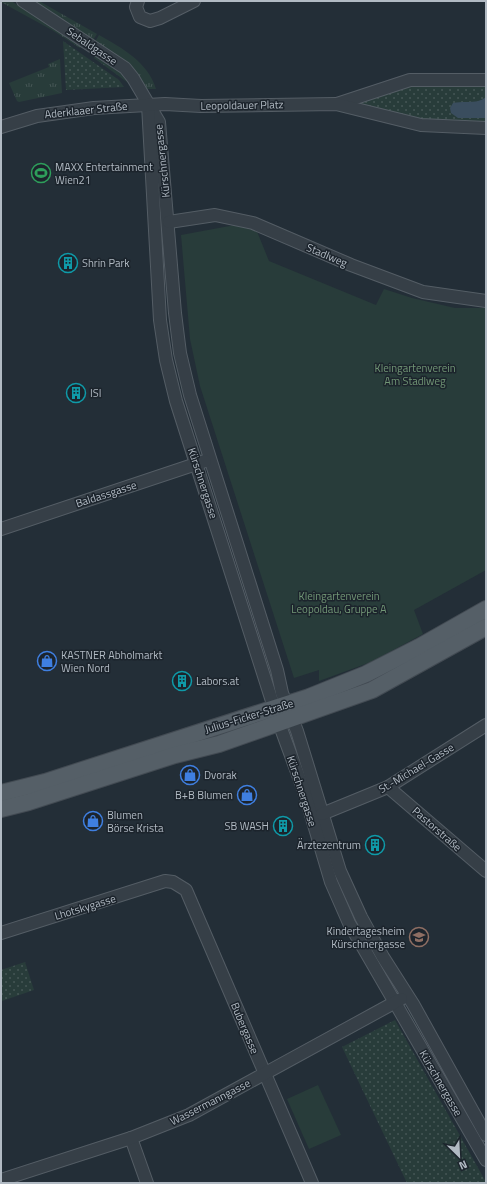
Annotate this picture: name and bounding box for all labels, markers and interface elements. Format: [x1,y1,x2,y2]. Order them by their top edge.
street label: Sebaldgasse [63,23,121,69]
street label: Leopoldauer Platz [200,96,284,114]
street label: Aderklaaer Straße [44,98,129,122]
street label: Kürschnergasse [150,123,174,199]
place label: MAXX Entertainment Wien21 [55,159,153,188]
sports icon: MAXX Entertainment Wien21 [30,162,52,184]
street label: Stadlweg [304,239,350,271]
building icon: Shrin Park [57,252,79,274]
place label: Shrin Park [82,255,130,271]
park label: Kleingartenverein Am Stadlweg [374,360,456,389]
building icon: ISI [65,382,87,404]
place label: ISI [90,385,101,401]
street label: Kürschnergasse [184,445,222,521]
street label: Baldassgasse [73,476,139,511]
park label: Kleingartenverein Leopoldau, Gruppe A [291,588,387,617]
place label: KASTNER Abholmarkt Wien Nord [61,647,163,676]
shop icon: KASTNER Abholmarkt Wien Nord [36,650,58,672]
building icon: Labors.at [171,670,193,692]
place label: Labors.at [196,673,239,689]
street label: Julius-Ficker-Straße [203,695,296,737]
street label: St.-Michael-Gasse [375,739,457,797]
street label: Kürschnergasse [283,753,321,829]
shop icon: Dvorak [179,764,201,786]
place label: Dvorak [204,767,237,783]
shop icon: B+B Blumen [236,784,258,806]
place label: B+B Blumen [175,787,233,803]
street label: Pastorstraße [409,803,465,855]
place label: Blumen Börse Krista [107,807,164,836]
shop icon: Blumen Börse Krista [82,810,104,832]
building icon: SB WASH [272,815,294,837]
place label: SB WASH [224,818,269,834]
building icon: Ärztezentrum [364,834,386,856]
place label: Ärztezentrum [297,837,361,853]
street label: Lhotskygasse [52,890,118,924]
place label: Kindertagesheim Kürschnergasse [326,923,405,952]
school or university icon: Kindertagesheim Kürschnergasse [408,926,430,948]
street label: Bubergasse [227,1000,263,1057]
street label: Kürschnergasse [416,1047,467,1119]
street label: Wassermanngasse [167,1075,253,1129]
north arrow [439,1136,479,1176]
text: N [456,1156,470,1174]

